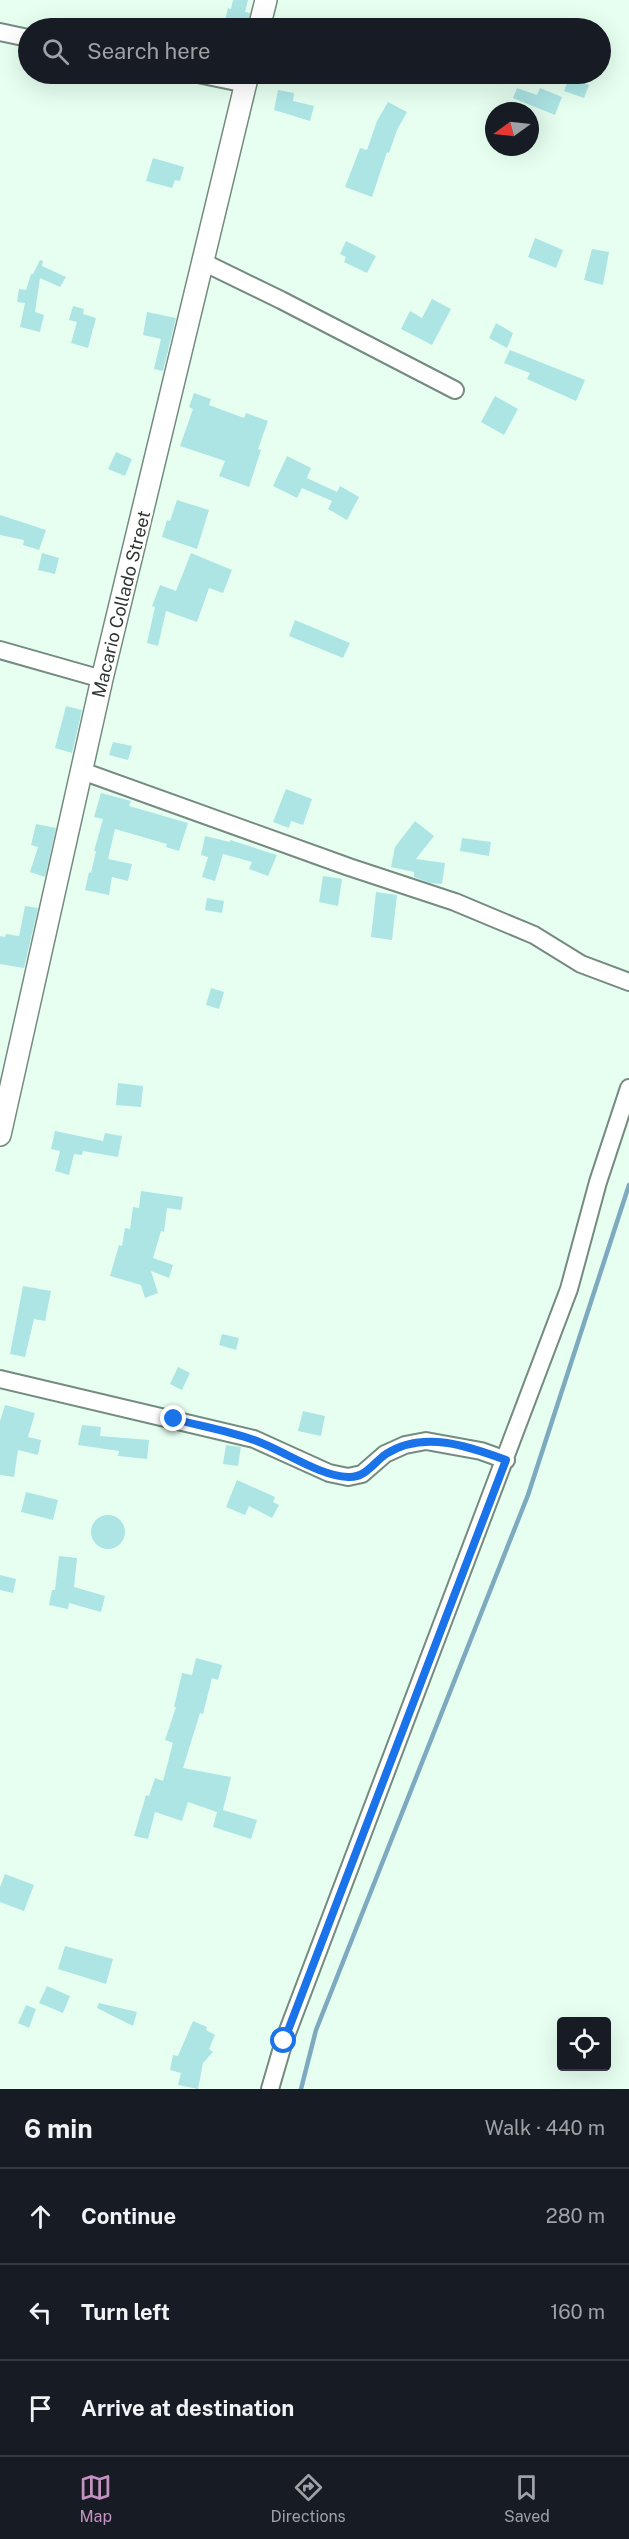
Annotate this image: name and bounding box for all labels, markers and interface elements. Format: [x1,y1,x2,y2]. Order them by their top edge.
search box [18,18,611,84]
icon: search [39,35,72,68]
text: Search here [87,38,211,64]
north arrow [485,102,539,156]
street label: Macario Collado Street [88,508,154,700]
route end [160,1405,186,1431]
map controls [557,2017,611,2071]
button: locate [557,2017,611,2071]
route start [270,2027,296,2053]
text: 6 min [24,2113,93,2144]
text: Walk · 440 m [485,2116,605,2140]
icon: ahead [24,2200,57,2233]
text: Continue [81,2203,176,2229]
text: 280 m [546,2204,605,2228]
icon: left [24,2296,57,2329]
text: Turn left [81,2299,170,2325]
text: 160 m [550,2300,605,2324]
icon: arrive [24,2392,57,2425]
text: Arrive at destination [81,2395,294,2421]
tab: Map [79,2471,112,2526]
tab: Directions [271,2471,346,2526]
tab: Saved [504,2471,550,2526]

